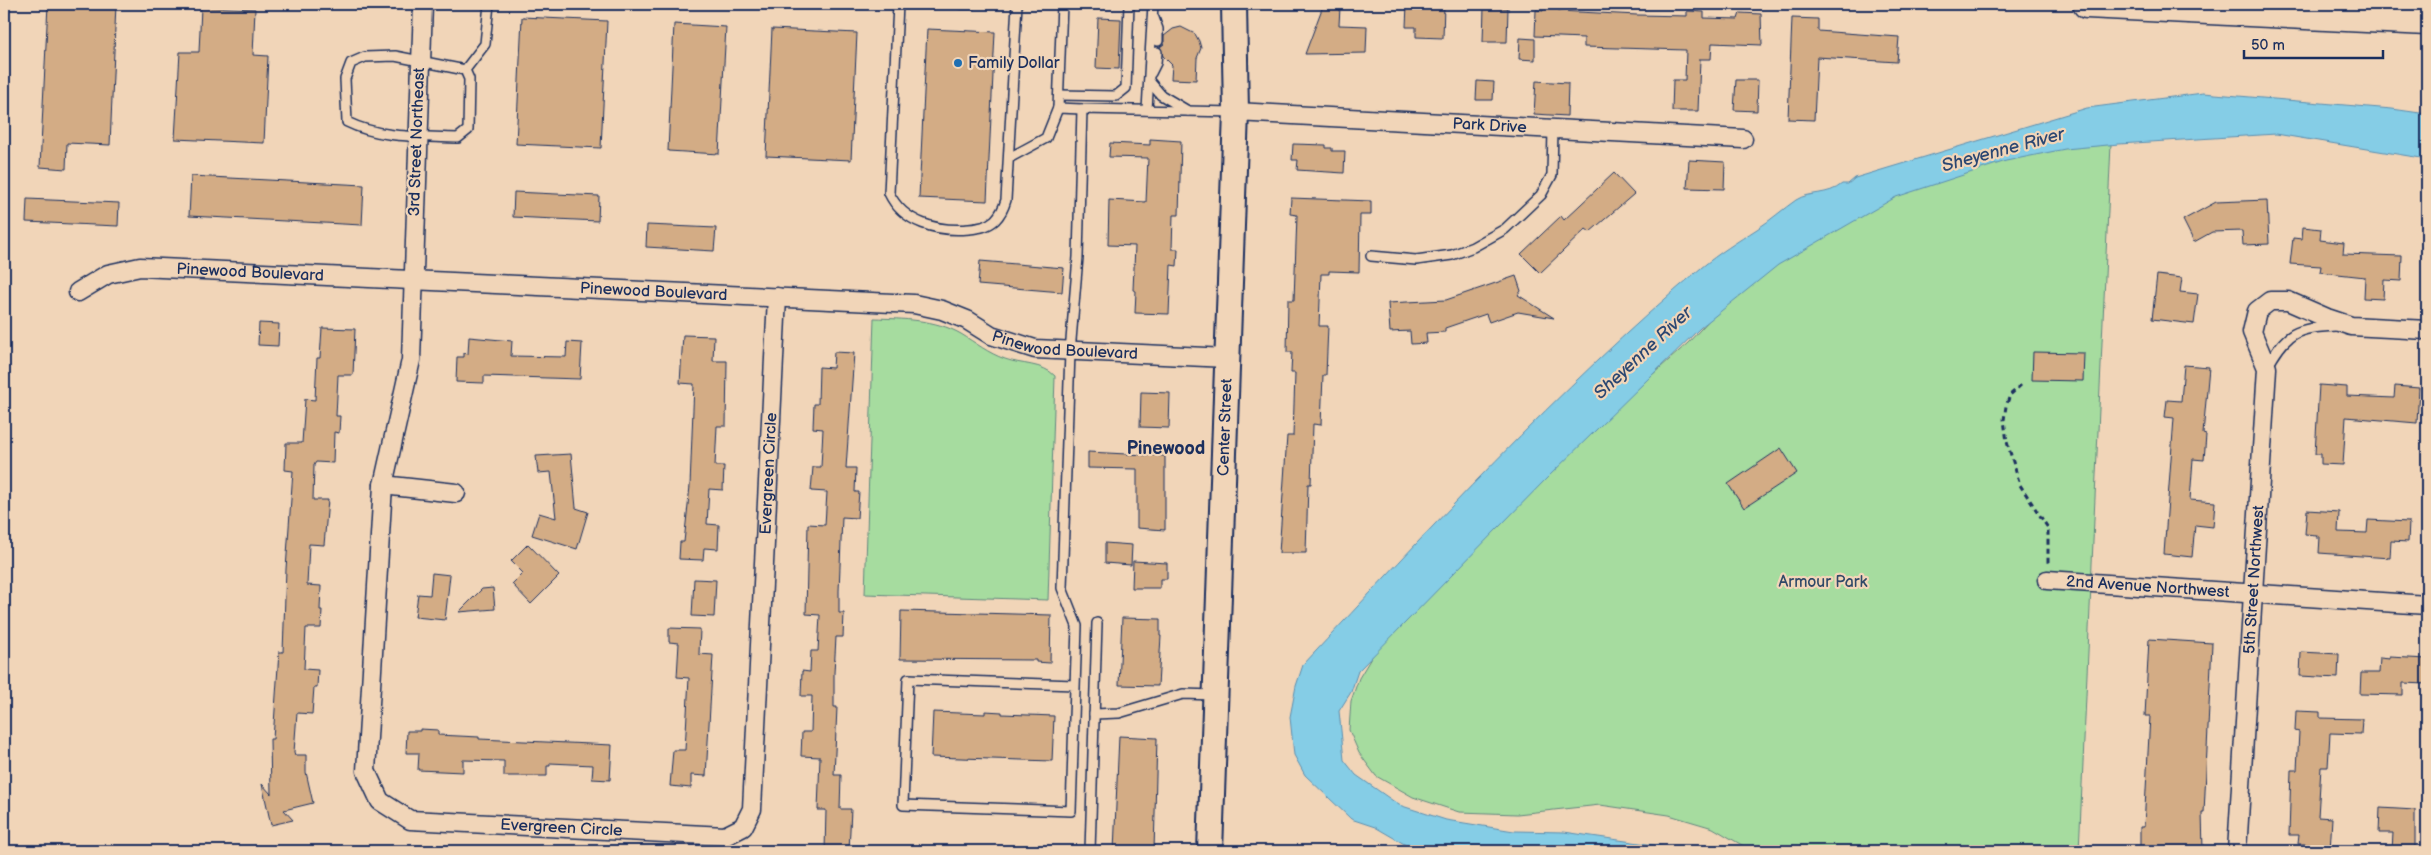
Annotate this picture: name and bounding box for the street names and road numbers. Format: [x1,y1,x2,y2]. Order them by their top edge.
street label: 3rd Street Northeast [405,67,429,217]
street label: Park Drive [1452,114,1528,137]
street label: Pinewood Boulevard [176,259,324,285]
street label: Pinewood Boulevard [579,279,728,305]
street label: Pinewood Boulevard [990,326,1138,363]
street label: Center Street [1214,378,1236,476]
street label: Evergreen Circle [756,411,781,535]
street label: 5th Street Northwest [2240,504,2268,654]
street label: 2nd Avenue Northwest [2065,572,2230,601]
street label: Evergreen Circle [500,815,623,840]

